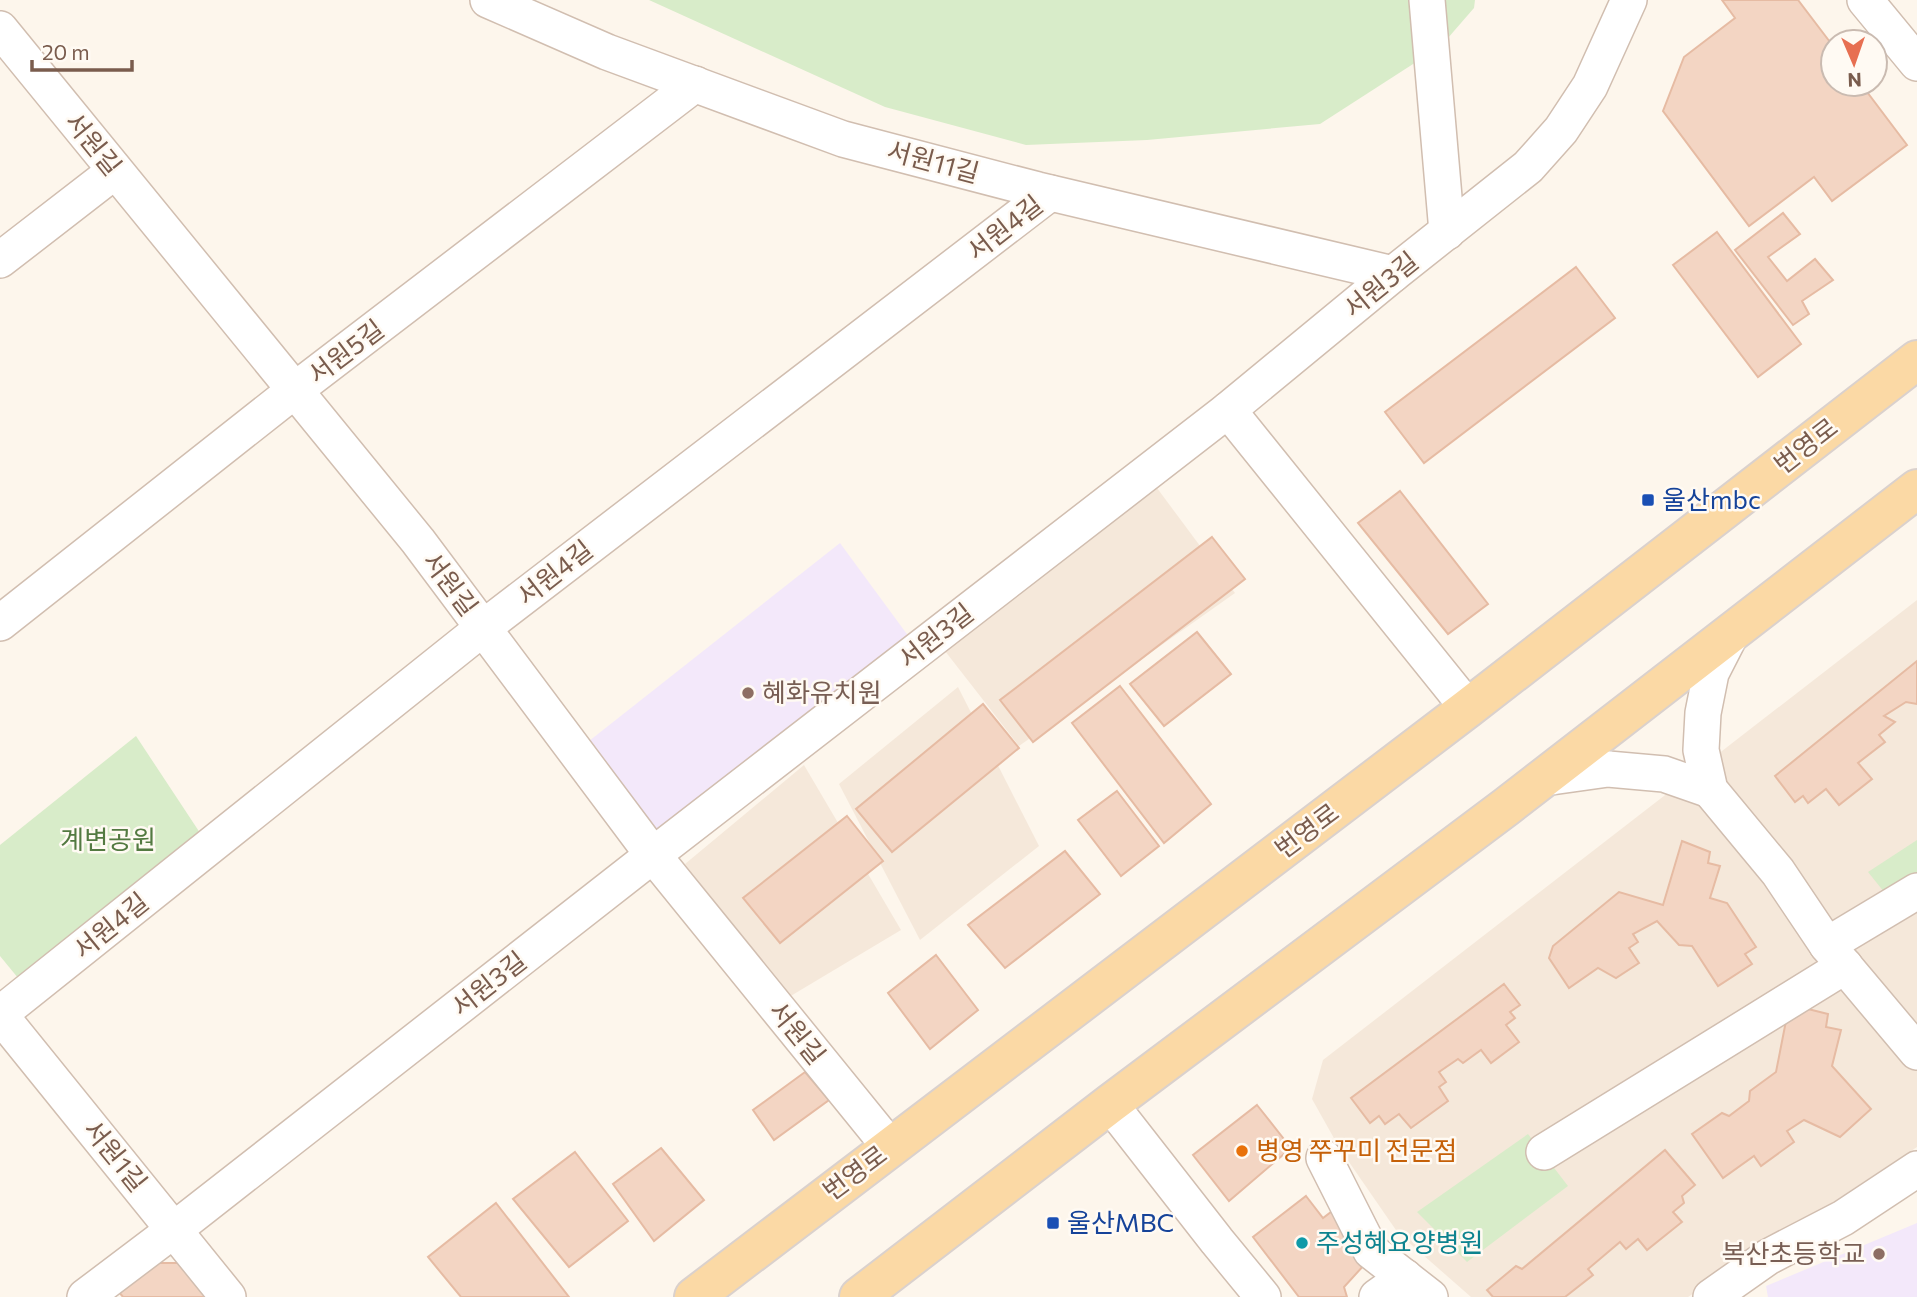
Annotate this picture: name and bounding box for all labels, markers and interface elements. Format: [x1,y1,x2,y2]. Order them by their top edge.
scale bar [32,28,131,72]
north arrow [1819,28,1889,98]
text: 20 m [42,39,90,64]
text: N [1847,69,1862,92]
street label: 서원길 [60,105,129,181]
street label: 서원11길 [884,133,983,188]
street label: 서원4길 [960,188,1048,266]
street label: 서원3길 [1337,245,1423,323]
street label: 서원5길 [301,312,389,389]
street label: 번영로 [1767,411,1843,479]
place label: 울산mbc [1662,483,1761,514]
marker: 울산mbc [1640,492,1656,508]
street label: 서원4길 [510,533,598,611]
street label: 서원길 [417,545,485,621]
street label: 서원3길 [891,596,979,674]
place label: 혜화유치원 [762,676,882,707]
marker: 혜화유치원 [740,685,756,701]
street label: 번영로 [1268,796,1344,864]
park label: 계변공원 [60,823,156,854]
street label: 서원4길 [66,885,154,964]
street label: 서원3길 [444,944,532,1022]
street label: 서원길 [764,994,833,1070]
street label: 서원1길 [78,1113,154,1197]
place label: 병영 쭈꾸미 전문점 [1256,1134,1457,1165]
street label: 번영로 [816,1138,892,1206]
marker: 병영 쭈꾸미 전문점 [1234,1143,1250,1159]
place label: 울산MBC [1067,1206,1174,1237]
marker: 울산MBC [1045,1215,1061,1231]
place label: 주성혜요양병원 [1316,1226,1483,1257]
marker: 주성혜요양병원 [1294,1235,1310,1251]
place label: 복산초등학교 [1721,1237,1865,1268]
marker: 복산초등학교 [1871,1246,1887,1262]

